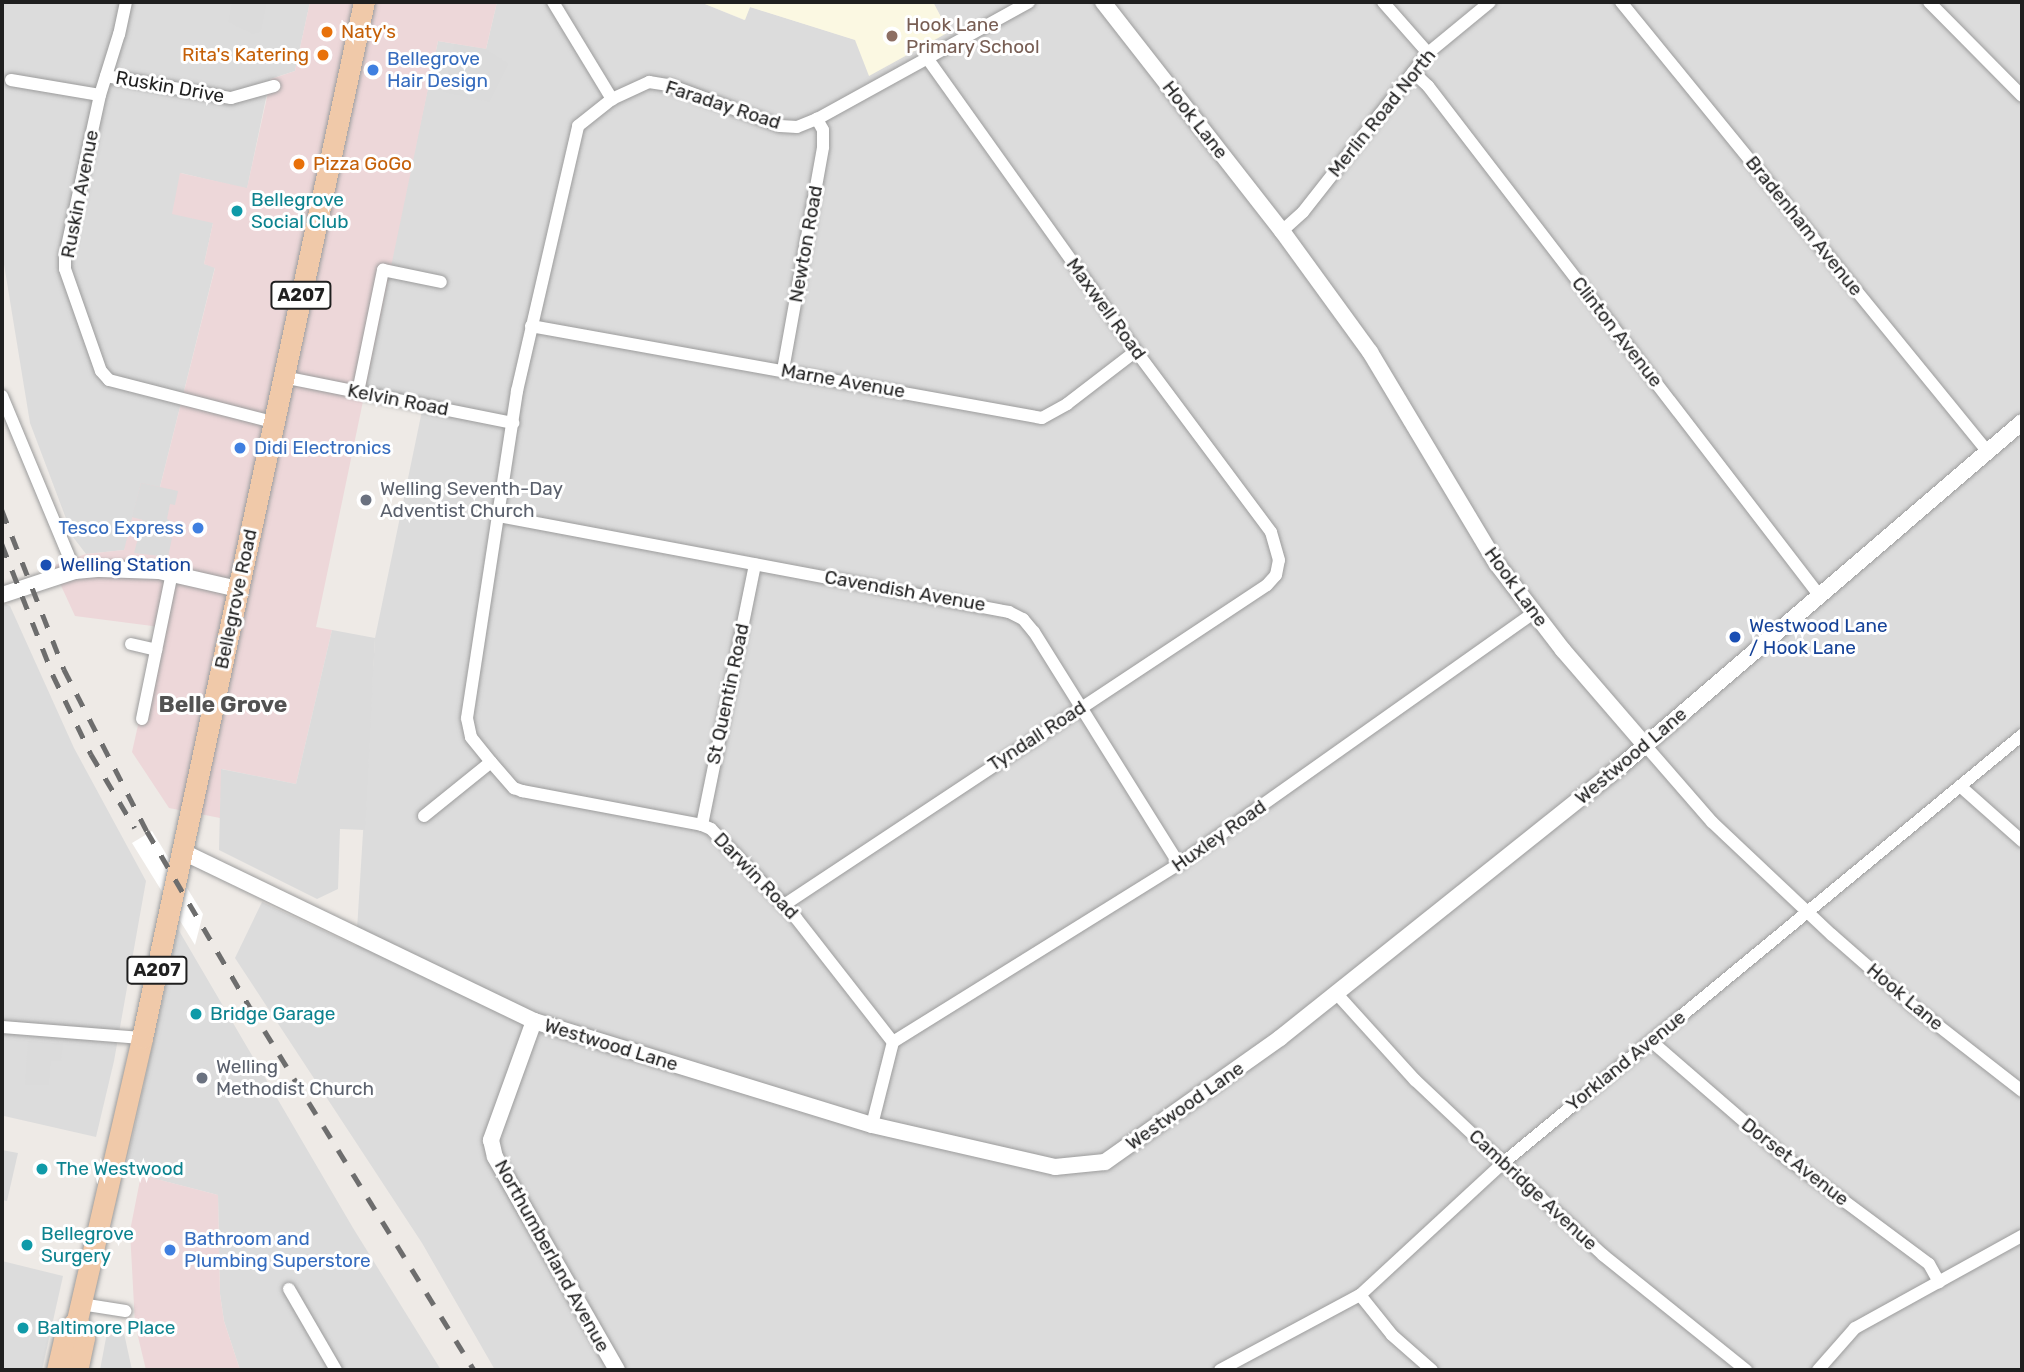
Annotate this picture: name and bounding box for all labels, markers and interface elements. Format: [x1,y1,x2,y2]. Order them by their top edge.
place label: Hook Lane Primary School [906,14,1040,58]
place label: Naty's [341,21,396,43]
marker: Naty's [319,24,335,40]
marker: Hook Lane Primary School [884,28,900,44]
place label: Rita's Katering [182,44,309,66]
street label: Merlin Road North [1323,44,1441,182]
marker: Rita's Katering [315,47,331,63]
place label: Bellegrove Hair Design [387,48,488,92]
marker: Bellegrove Hair Design [365,62,381,78]
street label: Ruskin Drive [114,66,226,108]
street label: Faraday Road [662,76,784,134]
street label: Hook Lane [1157,76,1233,164]
street label: Ruskin Avenue [56,128,104,260]
street label: Bradenham Avenue [1740,151,1868,301]
place label: Pizza GoGo [313,153,412,175]
marker: Pizza GoGo [291,156,307,172]
street label: Newton Road [784,184,828,304]
place label: Bellegrove Social Club [251,189,349,233]
marker: Bellegrove Social Club [229,203,245,219]
street label: Maxwell Road [1061,254,1151,364]
street label: Clinton Avenue [1567,272,1667,392]
road number: A207 [270,281,332,310]
street label: Marne Avenue [779,359,907,403]
street label: Kelvin Road [346,379,450,421]
place label: Didi Electronics [254,437,391,459]
marker: Didi Electronics [232,440,248,456]
place label: Welling Seventh-Day Adventist Church [380,478,563,522]
marker: Welling Seventh-Day Adventist Church [358,492,374,508]
place label: Tesco Express [58,517,184,539]
marker: Tesco Express [190,520,206,536]
street label: Bellegrove Road [210,527,262,671]
street label: Hook Lane [1479,543,1553,631]
place label: Welling Station [60,554,191,576]
marker: Welling Station [38,557,54,573]
street label: Cavendish Avenue [822,566,988,616]
place label: Westwood Lane / Hook Lane [1749,615,1888,659]
street label: St Quentin Road [702,621,754,767]
marker: Westwood Lane / Hook Lane [1727,629,1743,645]
district label: Belle Grove [159,690,287,718]
street label: Tyndall Road [984,696,1090,776]
street label: Westwood Lane [1571,703,1691,809]
street label: Huxley Road [1167,795,1271,877]
street label: Darwin Road [709,828,803,924]
road number: A207 [125,956,188,985]
street label: Hook Lane [1862,958,1948,1036]
place label: Bridge Garage [210,1003,335,1025]
marker: Bridge Garage [188,1006,204,1022]
street label: Yorkland Avenue [1561,1006,1691,1116]
street label: Westwood Lane [541,1014,681,1076]
place label: Welling Methodist Church [216,1056,374,1100]
street label: Westwood Lane [1122,1057,1248,1155]
marker: Welling Methodist Church [194,1070,210,1086]
street label: Dorset Avenue [1737,1113,1853,1211]
street label: Cambridge Avenue [1464,1124,1602,1256]
street label: Northumberland Avenue [489,1156,615,1356]
place label: The Westwood [56,1158,184,1180]
marker: The Westwood [34,1161,50,1177]
place label: Bellegrove Surgery [41,1223,134,1267]
place label: Bathroom and Plumbing Superstore [184,1228,371,1272]
marker: Bellegrove Surgery [19,1237,35,1253]
marker: Bathroom and Plumbing Superstore [162,1242,178,1258]
place label: Baltimore Place [37,1317,175,1339]
marker: Baltimore Place [15,1320,31,1336]

